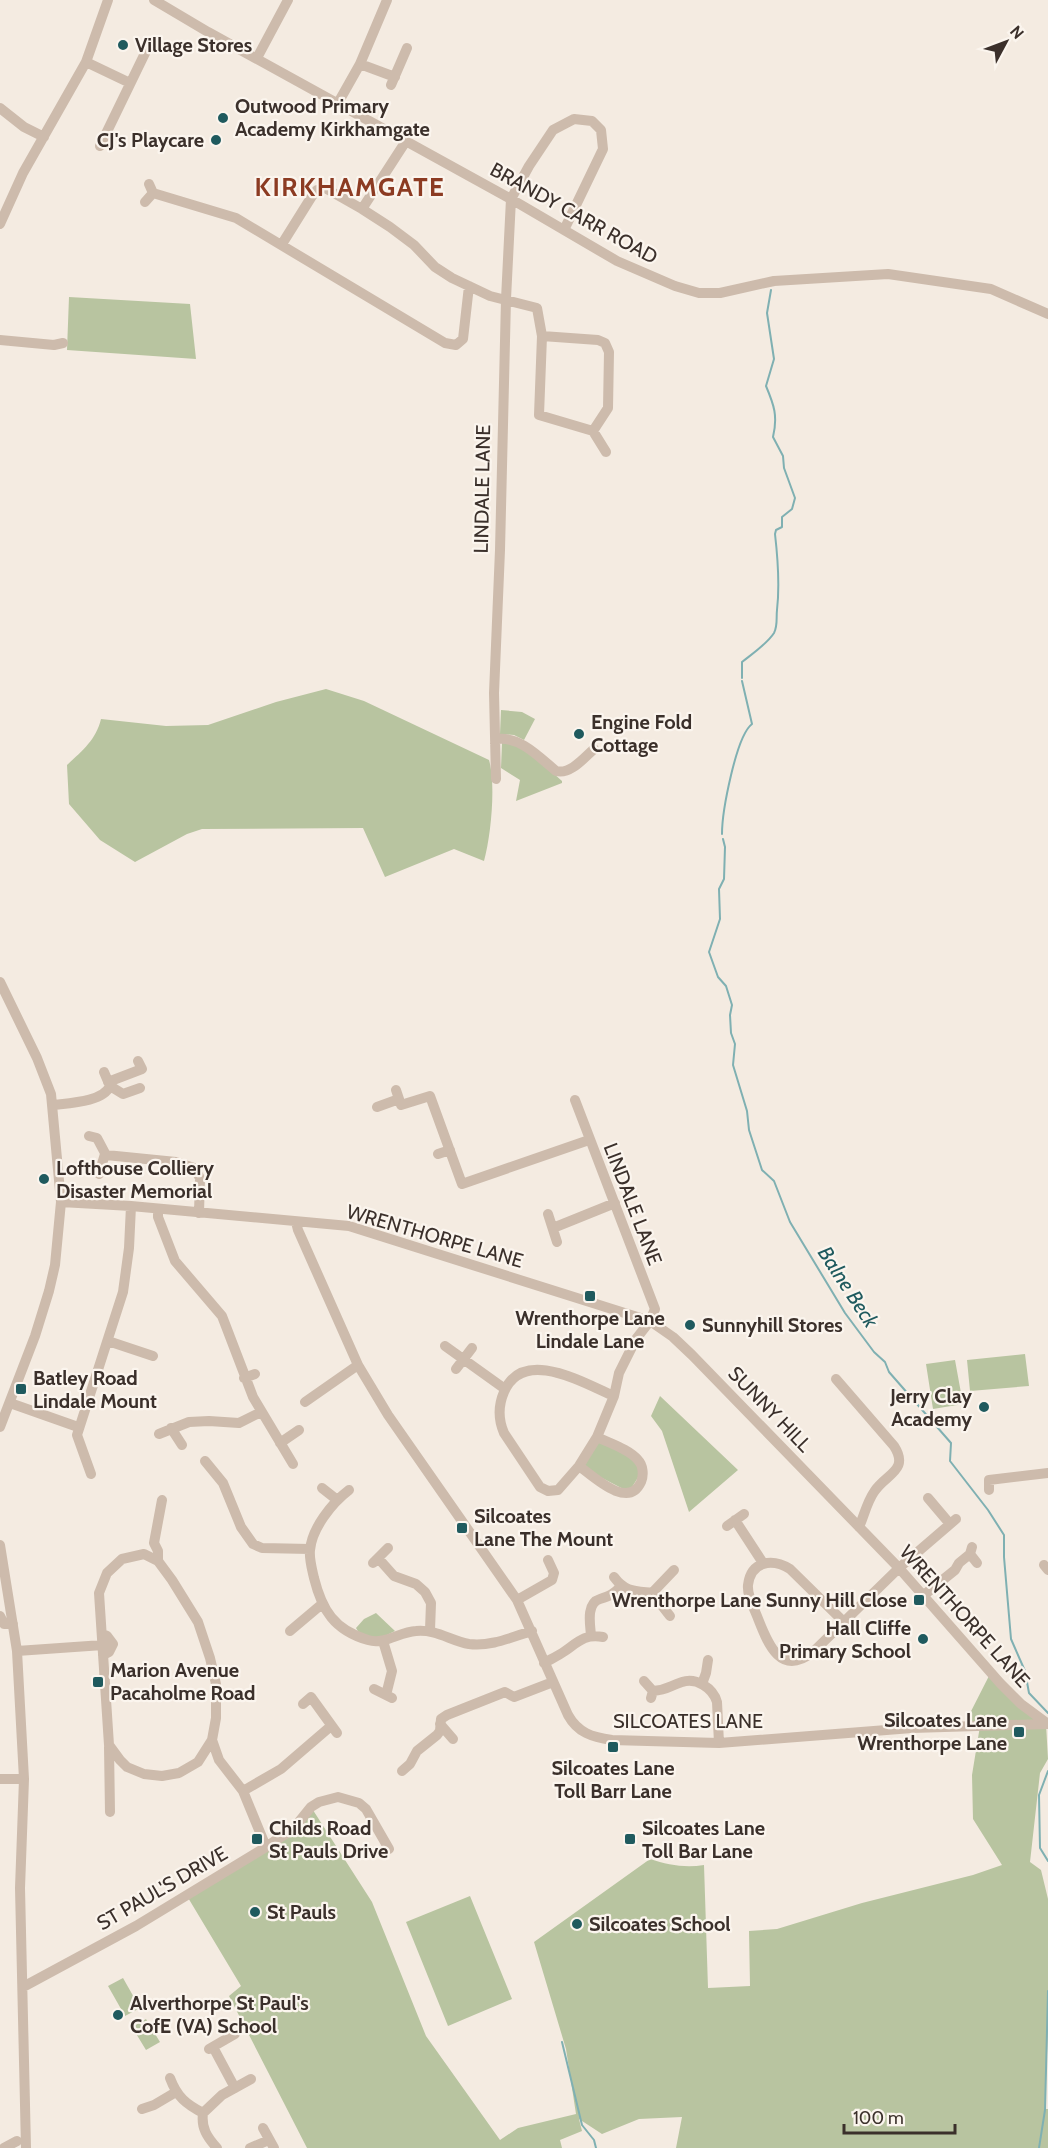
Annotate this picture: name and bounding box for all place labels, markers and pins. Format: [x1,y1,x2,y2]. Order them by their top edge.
place label: Village Stores [135,33,252,57]
marker: Village Stores [116,38,130,52]
place label: Outwood Primary Academy Kirkhamgate [235,94,430,141]
marker: Outwood Primary Academy Kirkhamgate [216,111,230,125]
place label: CJ's Playcare [97,128,204,152]
marker: CJ's Playcare [209,133,223,147]
place label: Engine Fold Cottage [591,710,692,757]
marker: Engine Fold Cottage [572,727,586,741]
place label: Lofthouse Colliery Disaster Memorial [56,1156,214,1203]
marker: Lofthouse Colliery Disaster Memorial [37,1172,51,1186]
marker: Wrenthorpe Lane Lindale Lane [583,1289,597,1303]
place label: Wrenthorpe Lane Lindale Lane [515,1306,665,1353]
place label: Sunnyhill Stores [702,1313,843,1337]
marker: Sunnyhill Stores [683,1318,697,1332]
place label: Batley Road Lindale Mount [33,1366,157,1413]
marker: Batley Road Lindale Mount [14,1382,28,1396]
place label: Jerry Clay Academy [889,1384,972,1431]
marker: Jerry Clay Academy [977,1400,991,1414]
place label: Silcoates Lane The Mount [474,1504,613,1551]
marker: Silcoates Lane The Mount [455,1521,469,1535]
place label: Wrenthorpe Lane Sunny Hill Close [612,1588,907,1612]
marker: Wrenthorpe Lane Sunny Hill Close [912,1593,926,1607]
place label: Hall Cliffe Primary School [779,1616,911,1663]
marker: Hall Cliffe Primary School [916,1632,930,1646]
place label: Marion Avenue Pacaholme Road [110,1658,255,1705]
marker: Marion Avenue Pacaholme Road [91,1675,105,1689]
place label: Silcoates Lane Wrenthorpe Lane [857,1708,1007,1755]
marker: Silcoates Lane Wrenthorpe Lane [1012,1725,1026,1739]
marker: Silcoates Lane Toll Barr Lane [606,1740,620,1754]
place label: Silcoates Lane Toll Barr Lane [551,1756,675,1803]
place label: Childs Road St Pauls Drive [269,1816,388,1863]
place label: Silcoates Lane Toll Bar Lane [642,1816,765,1863]
marker: Childs Road St Pauls Drive [250,1832,264,1846]
marker: Silcoates Lane Toll Bar Lane [623,1832,637,1846]
place label: St Pauls [267,1900,336,1924]
marker: St Pauls [248,1905,262,1919]
place label: Silcoates School [589,1912,731,1936]
marker: Silcoates School [570,1917,584,1931]
place label: Alverthorpe St Paul's CofE (VA) School [130,1991,309,2038]
marker: Alverthorpe St Paul's CofE (VA) School [111,2008,125,2022]

